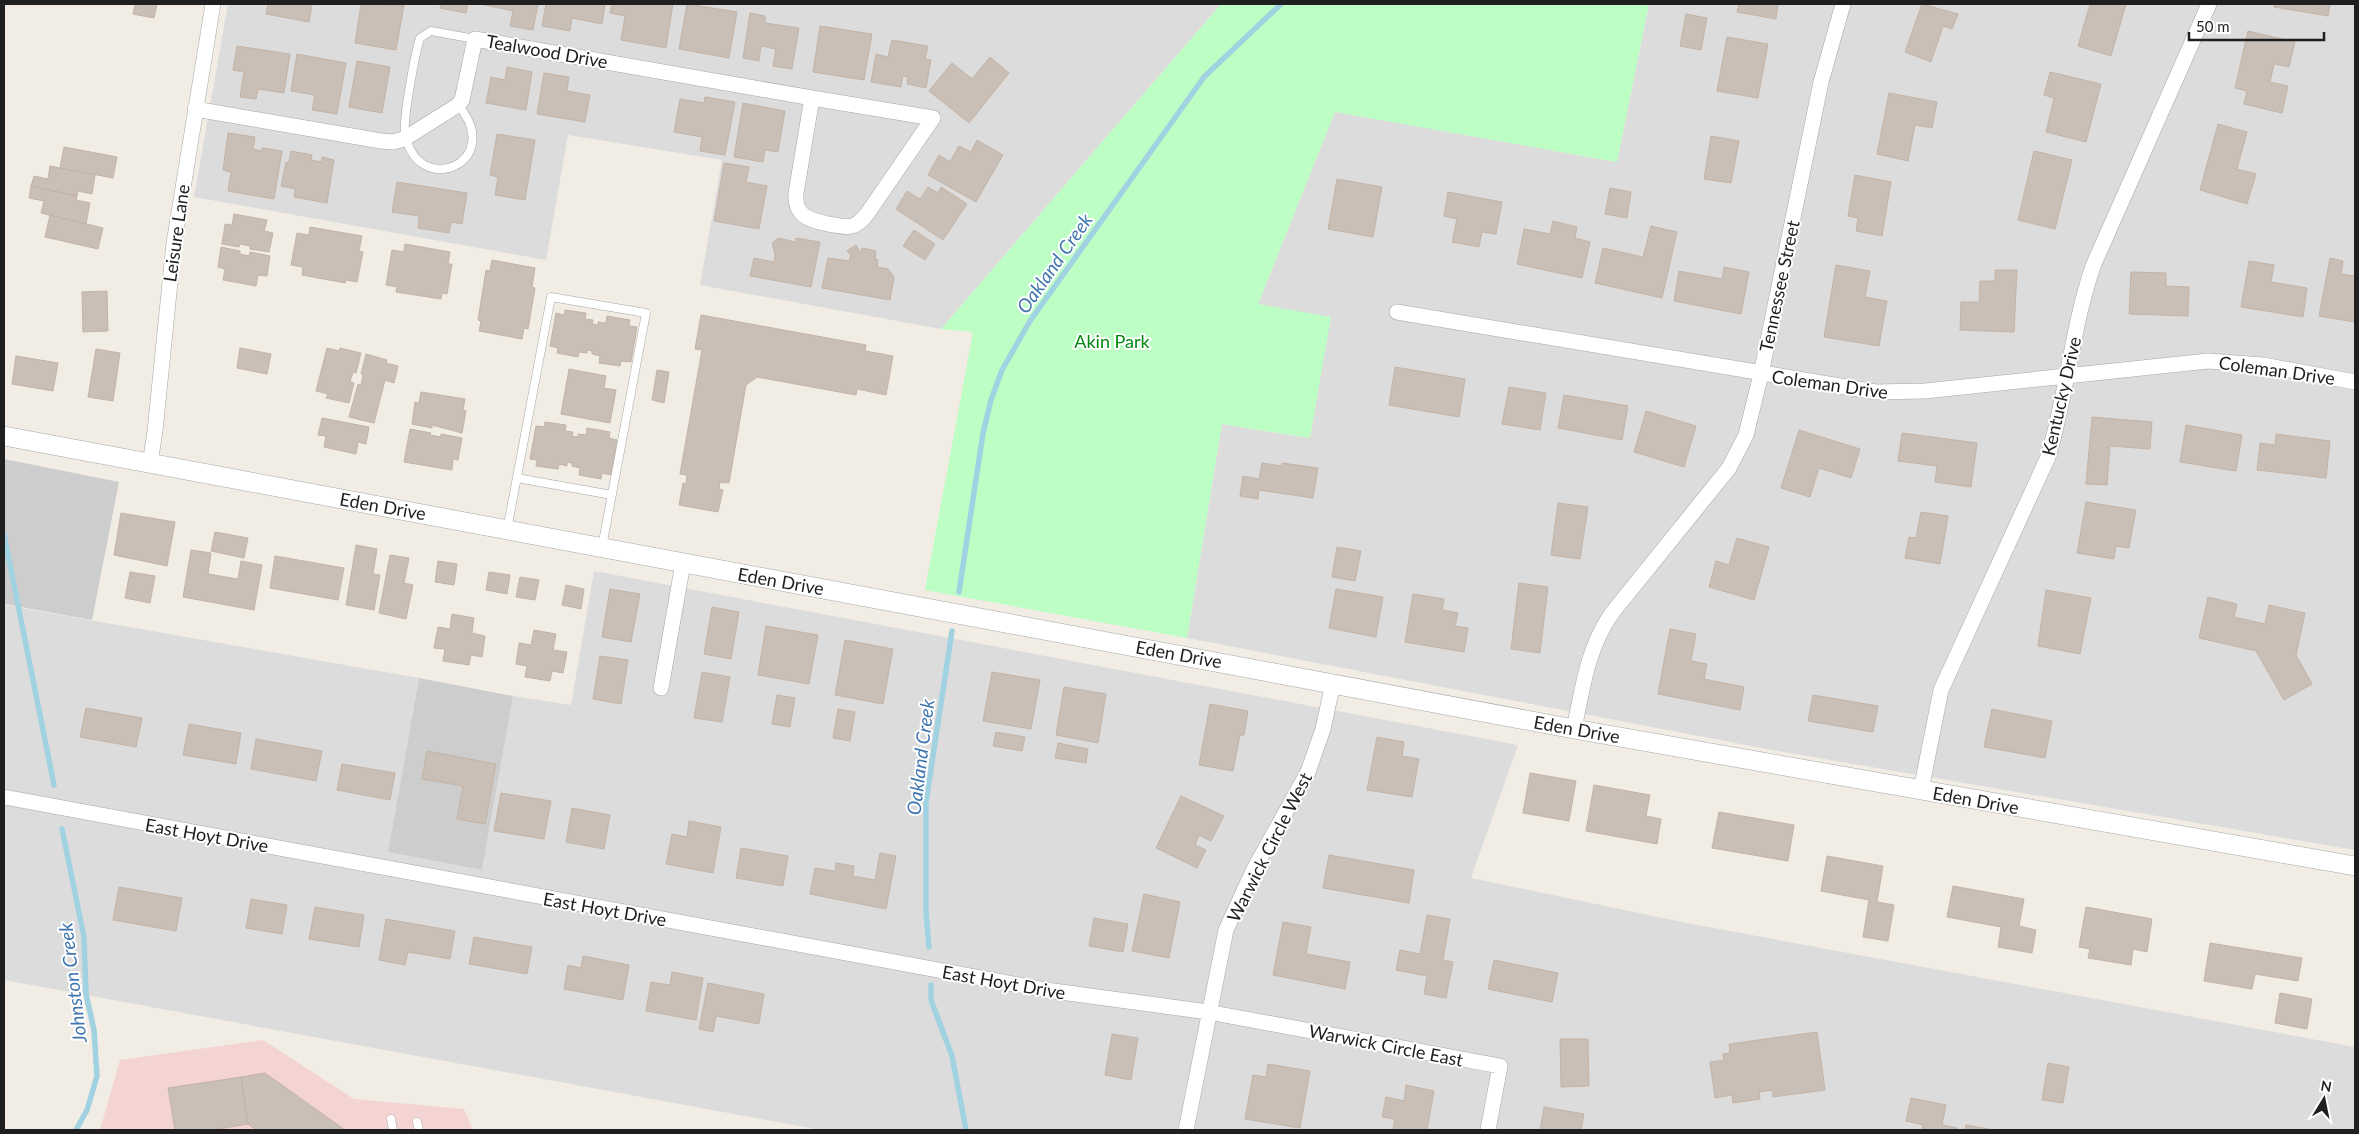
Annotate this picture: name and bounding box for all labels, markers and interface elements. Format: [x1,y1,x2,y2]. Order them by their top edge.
scale bar [2189,10,2324,42]
text: 50 m [2196,17,2230,35]
street label: Tealwood Drive [484,29,610,73]
street label: Leisure Lane [158,183,194,283]
water label: Oakland Creek [1011,208,1097,317]
street label: Tennessee Street [1754,218,1804,354]
park label: Akin Park [1074,330,1151,352]
street label: Kentucky Drive [2037,334,2085,458]
street label: Coleman Drive [2217,351,2337,389]
street label: Coleman Drive [1770,365,1890,403]
street label: Eden Drive [338,488,428,524]
street label: Eden Drive [736,563,826,599]
street label: Eden Drive [1134,636,1224,672]
water label: Oakland Creek [901,697,939,816]
street label: Eden Drive [1532,711,1622,747]
street label: Warwick Circle West [1222,768,1316,925]
street label: Eden Drive [1931,782,2021,818]
street label: East Hoyt Drive [144,813,270,857]
street label: East Hoyt Drive [542,887,668,931]
water label: Johnston Creek [53,921,91,1045]
street label: East Hoyt Drive [941,960,1067,1004]
street label: Warwick Circle East [1307,1019,1466,1071]
north arrow [2299,1074,2349,1124]
text: N [2320,1076,2333,1095]

